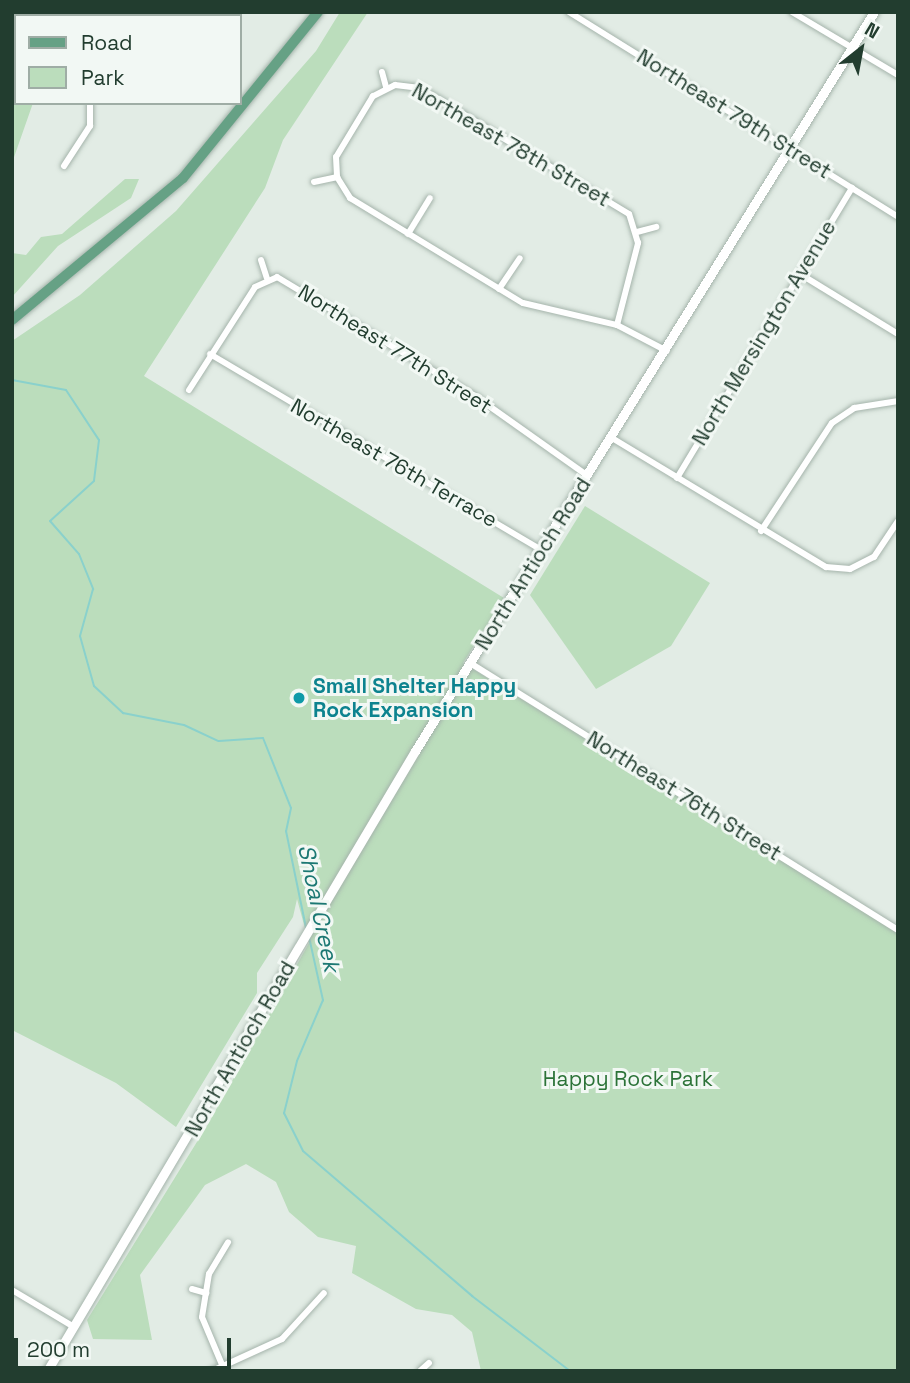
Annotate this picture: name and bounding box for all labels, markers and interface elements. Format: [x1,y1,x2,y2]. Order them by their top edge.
legend [14,14,242,105]
north arrow [826,14,896,84]
text: N [860,17,884,45]
text: Road [81,29,133,56]
street label: Northeast 79th Street [632,44,836,184]
text: Park [81,64,125,91]
street label: Northeast 78th Street [407,78,615,212]
street label: North Mersington Avenue [687,216,841,450]
street label: Northeast 77th Street [294,279,496,419]
street label: Northeast 76th Terrace [286,393,502,533]
street label: North Antioch Road [470,473,596,655]
place label: Small Shelter Happy Rock Expansion [313,673,516,723]
marker: Small Shelter Happy Rock Expansion [291,690,307,706]
street label: Northeast 76th Street [582,726,786,866]
water label: Shoal Creek [292,842,346,974]
street label: North Antioch Road [179,957,301,1141]
park label: Happy Rock Park [543,1066,713,1092]
scale bar [18,1324,234,1368]
text: 200 m [27,1336,90,1363]

